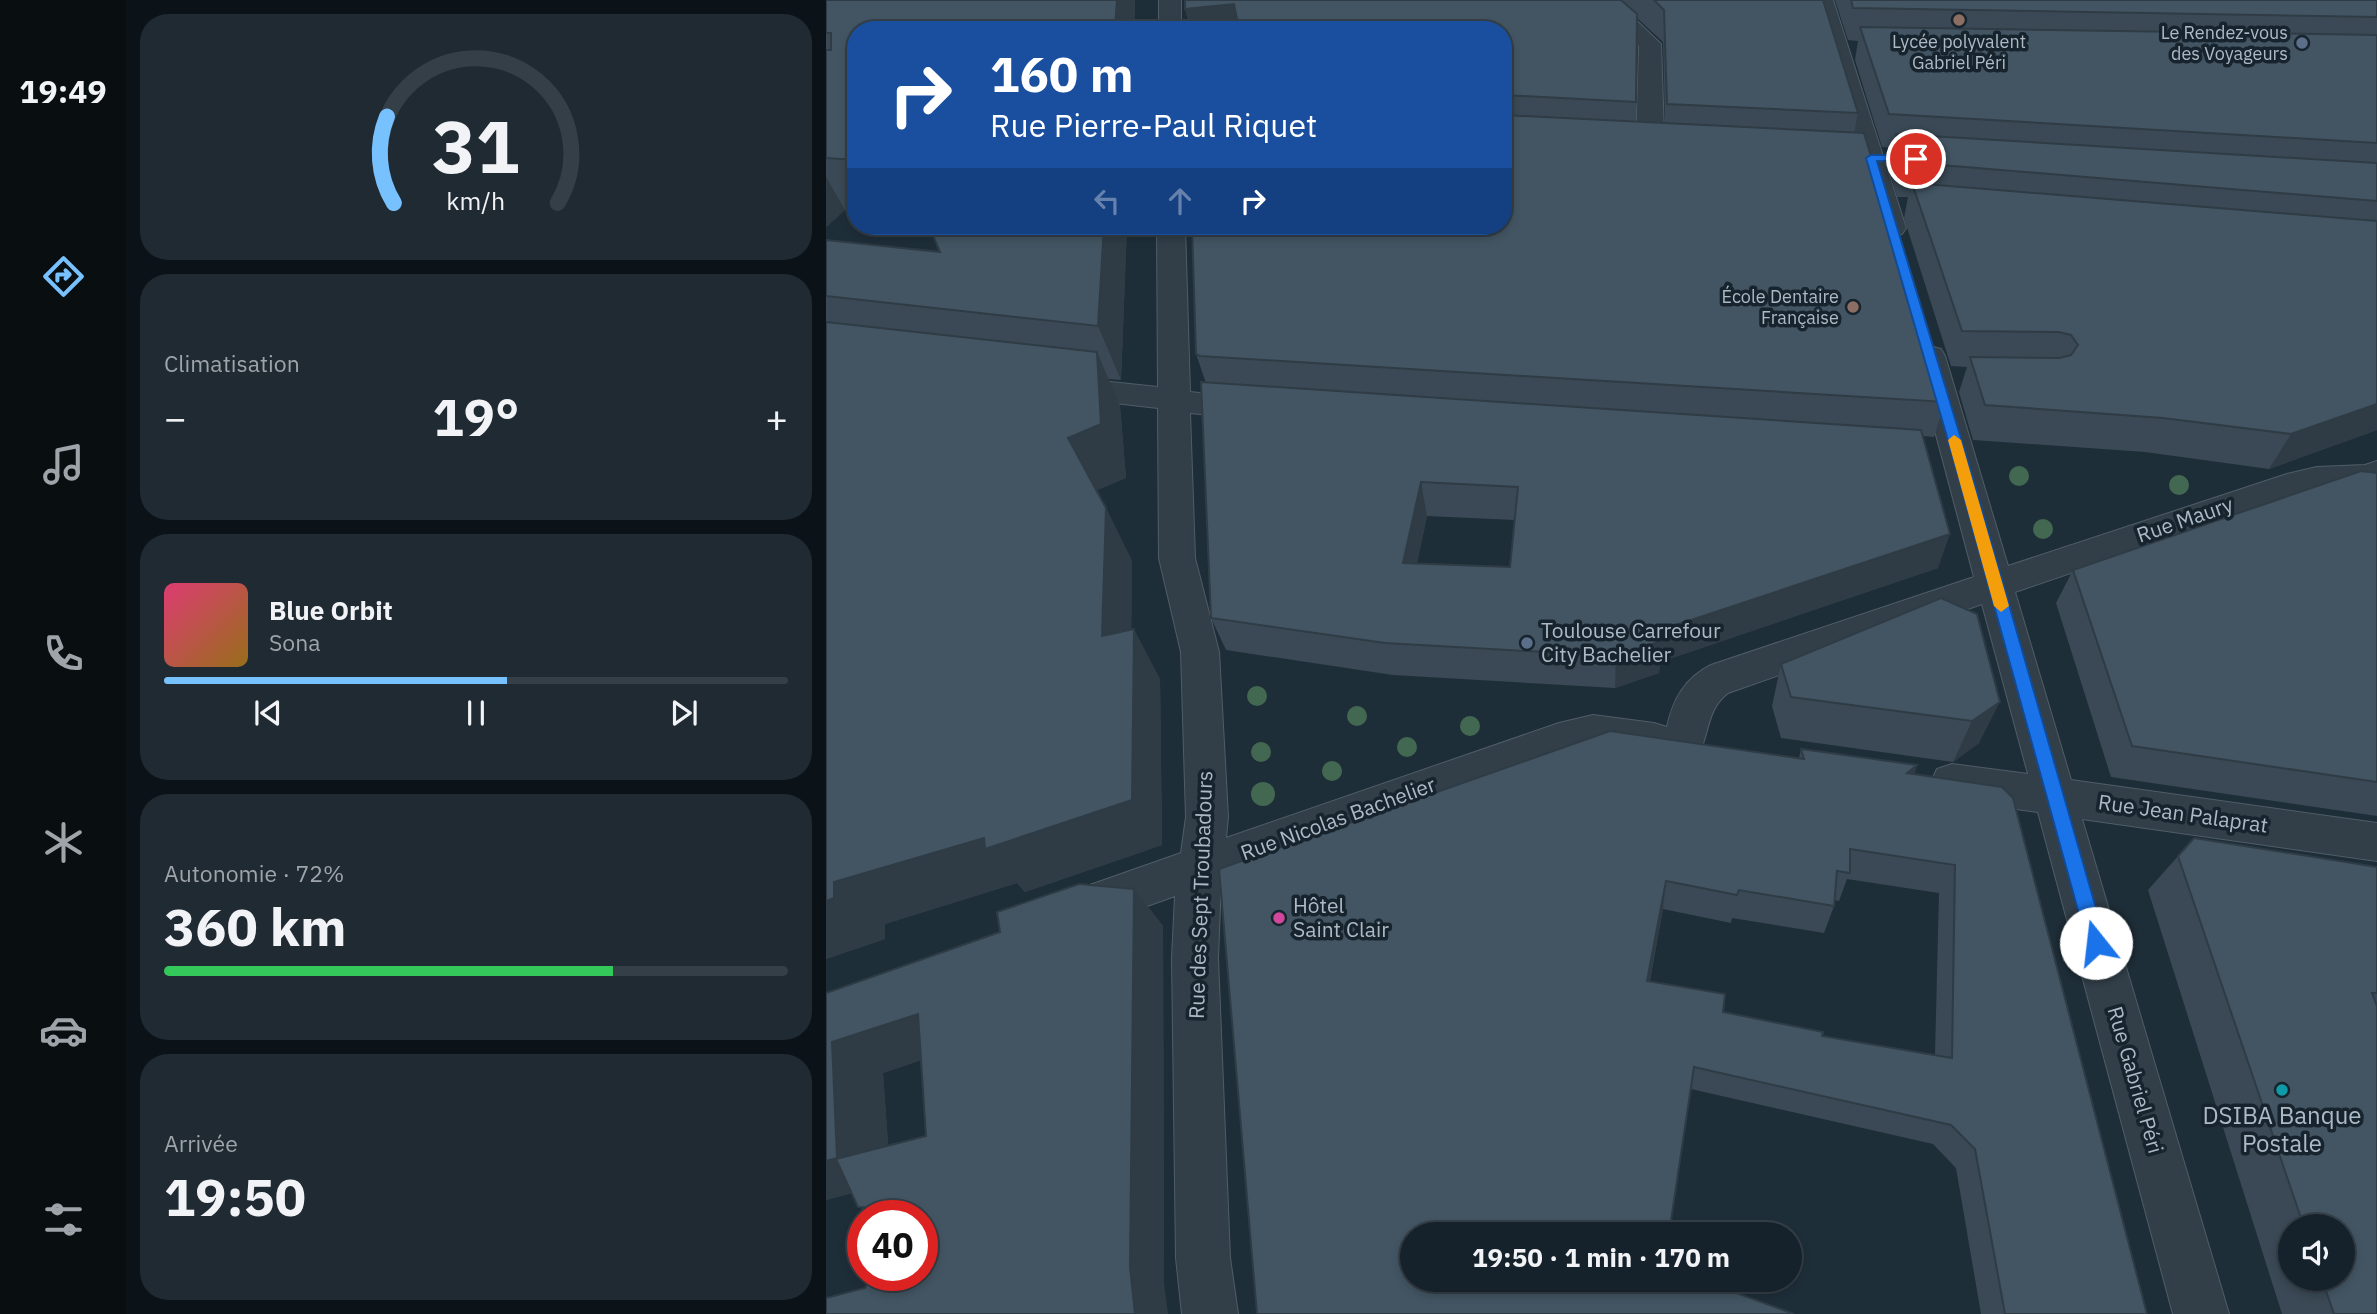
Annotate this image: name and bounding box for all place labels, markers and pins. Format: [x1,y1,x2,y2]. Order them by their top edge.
marker: Lycée polyvalent Gabriel Péri [1951,12,1967,28]
place label: Le Rendez-vous des Voyageurs [2161,21,2288,65]
place label: Lycée polyvalent Gabriel Péri [1892,30,2026,74]
marker: Le Rendez-vous des Voyageurs [2294,35,2310,51]
pin [1886,129,1946,189]
place label: École Dentaire Française [1722,285,1839,329]
marker: École Dentaire Française [1845,299,1861,315]
place label: Toulouse Carrefour City Bachelier [1541,616,1721,668]
marker: Toulouse Carrefour City Bachelier [1519,635,1535,651]
place label: Hôtel Saint Clair [1293,891,1389,943]
marker: Hôtel Saint Clair [1271,910,1287,926]
marker: DSIBA Banque Postale [2274,1082,2290,1098]
place label: DSIBA Banque Postale [2203,1099,2361,1159]

